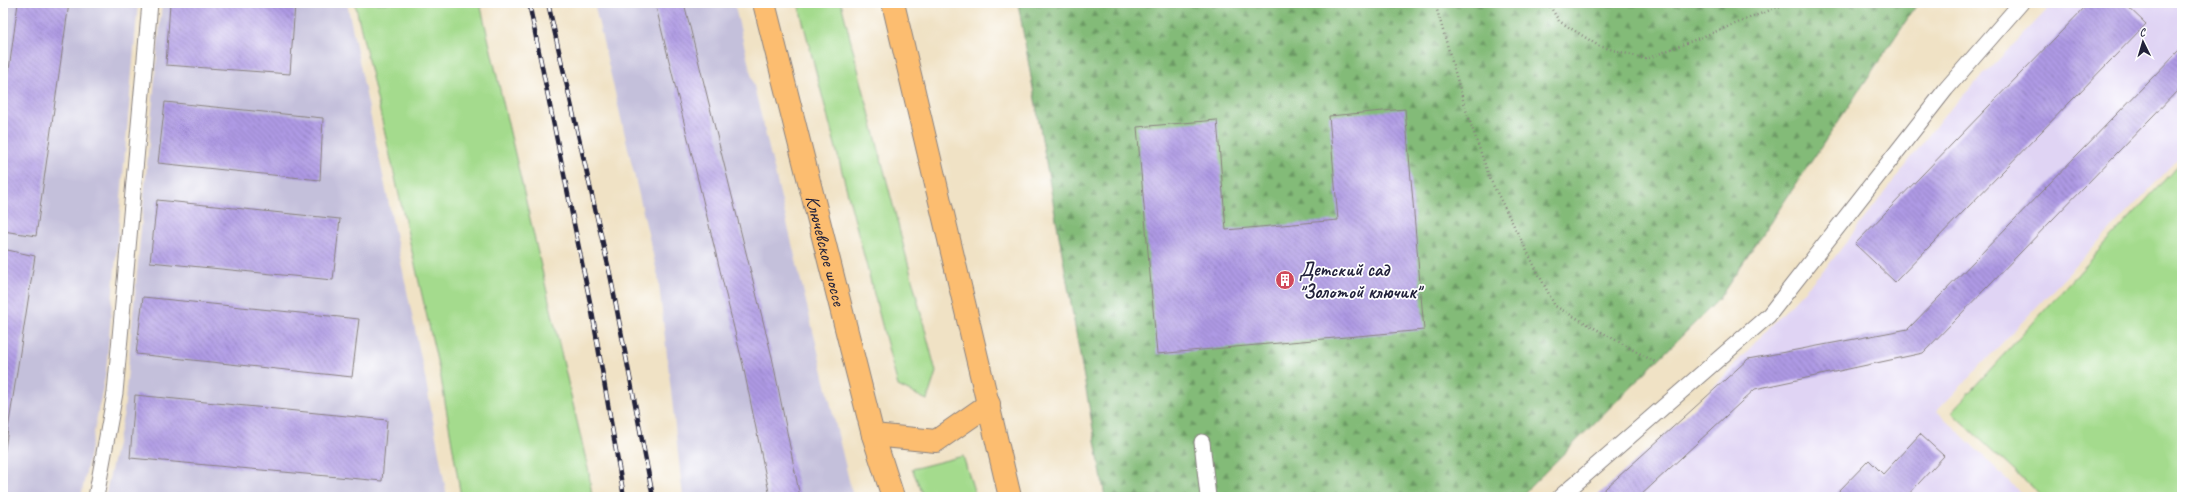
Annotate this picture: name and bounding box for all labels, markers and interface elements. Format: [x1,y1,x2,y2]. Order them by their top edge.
north arrow [2123,22,2163,62]
text: С [2139,25,2147,39]
street label: Ключевское шоссе [800,193,851,310]
place label: Детский сад "Золотой ключик" [1299,258,1425,304]
building icon: Детский сад "Золотой ключик" [1274,269,1296,291]

